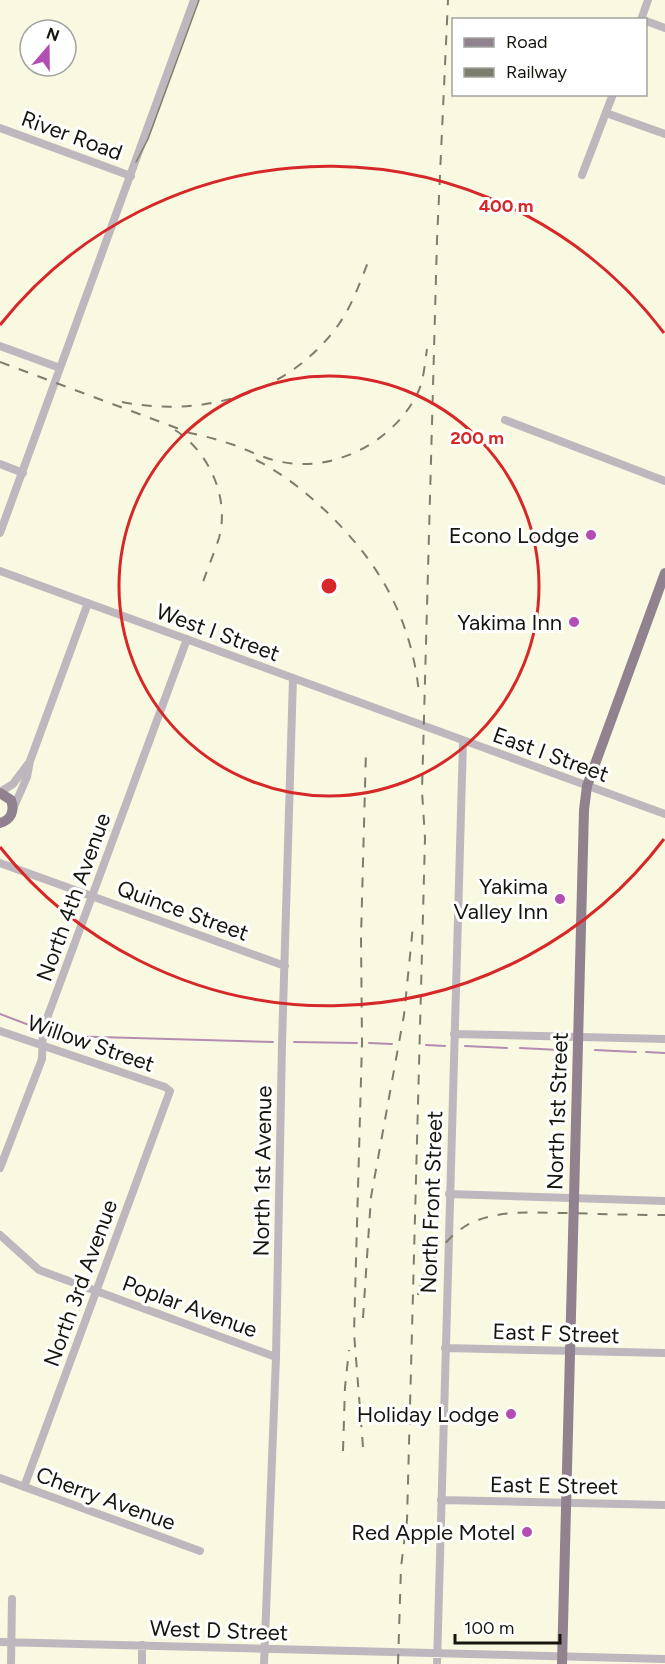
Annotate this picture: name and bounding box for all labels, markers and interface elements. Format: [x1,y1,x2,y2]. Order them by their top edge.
north arrow [18,18,78,78]
legend [452,18,647,96]
text: N [44,23,62,45]
text: Road [506,31,547,53]
text: Railway [506,61,568,83]
street label: River Road [18,105,126,166]
text: 400 m [479,195,533,217]
text: 200 m [450,427,504,449]
place label: Econo Lodge [449,522,579,549]
marker: Econo Lodge [584,528,598,542]
centre of rings [319,576,339,596]
street label: West I Street [152,598,283,667]
place label: Yakima Inn [457,609,562,636]
marker: Yakima Inn [567,615,581,629]
street label: East I Street [489,721,612,788]
street label: North 4th Avenue [30,809,116,985]
place label: Yakima Valley Inn [453,873,548,925]
street label: Quince Street [113,874,252,947]
marker: Yakima Valley Inn [553,892,567,906]
street label: Willow Street [24,1009,158,1078]
street label: North 1st Street [541,1032,574,1190]
street label: North 1st Avenue [248,1085,277,1257]
street label: North Front Street [415,1110,448,1294]
street label: North 3rd Avenue [38,1196,123,1370]
street label: Poplar Avenue [119,1270,261,1343]
street label: East F Street [492,1318,620,1349]
place label: Holiday Lodge [357,1401,499,1428]
marker: Holiday Lodge [504,1407,518,1421]
street label: Cherry Avenue [32,1461,179,1536]
street label: East E Street [490,1471,618,1500]
place label: Red Apple Motel [351,1519,515,1546]
marker: Red Apple Motel [520,1525,534,1539]
scale bar [455,1607,560,1645]
street label: West D Street [149,1615,289,1646]
text: 100 m [464,1617,514,1639]

